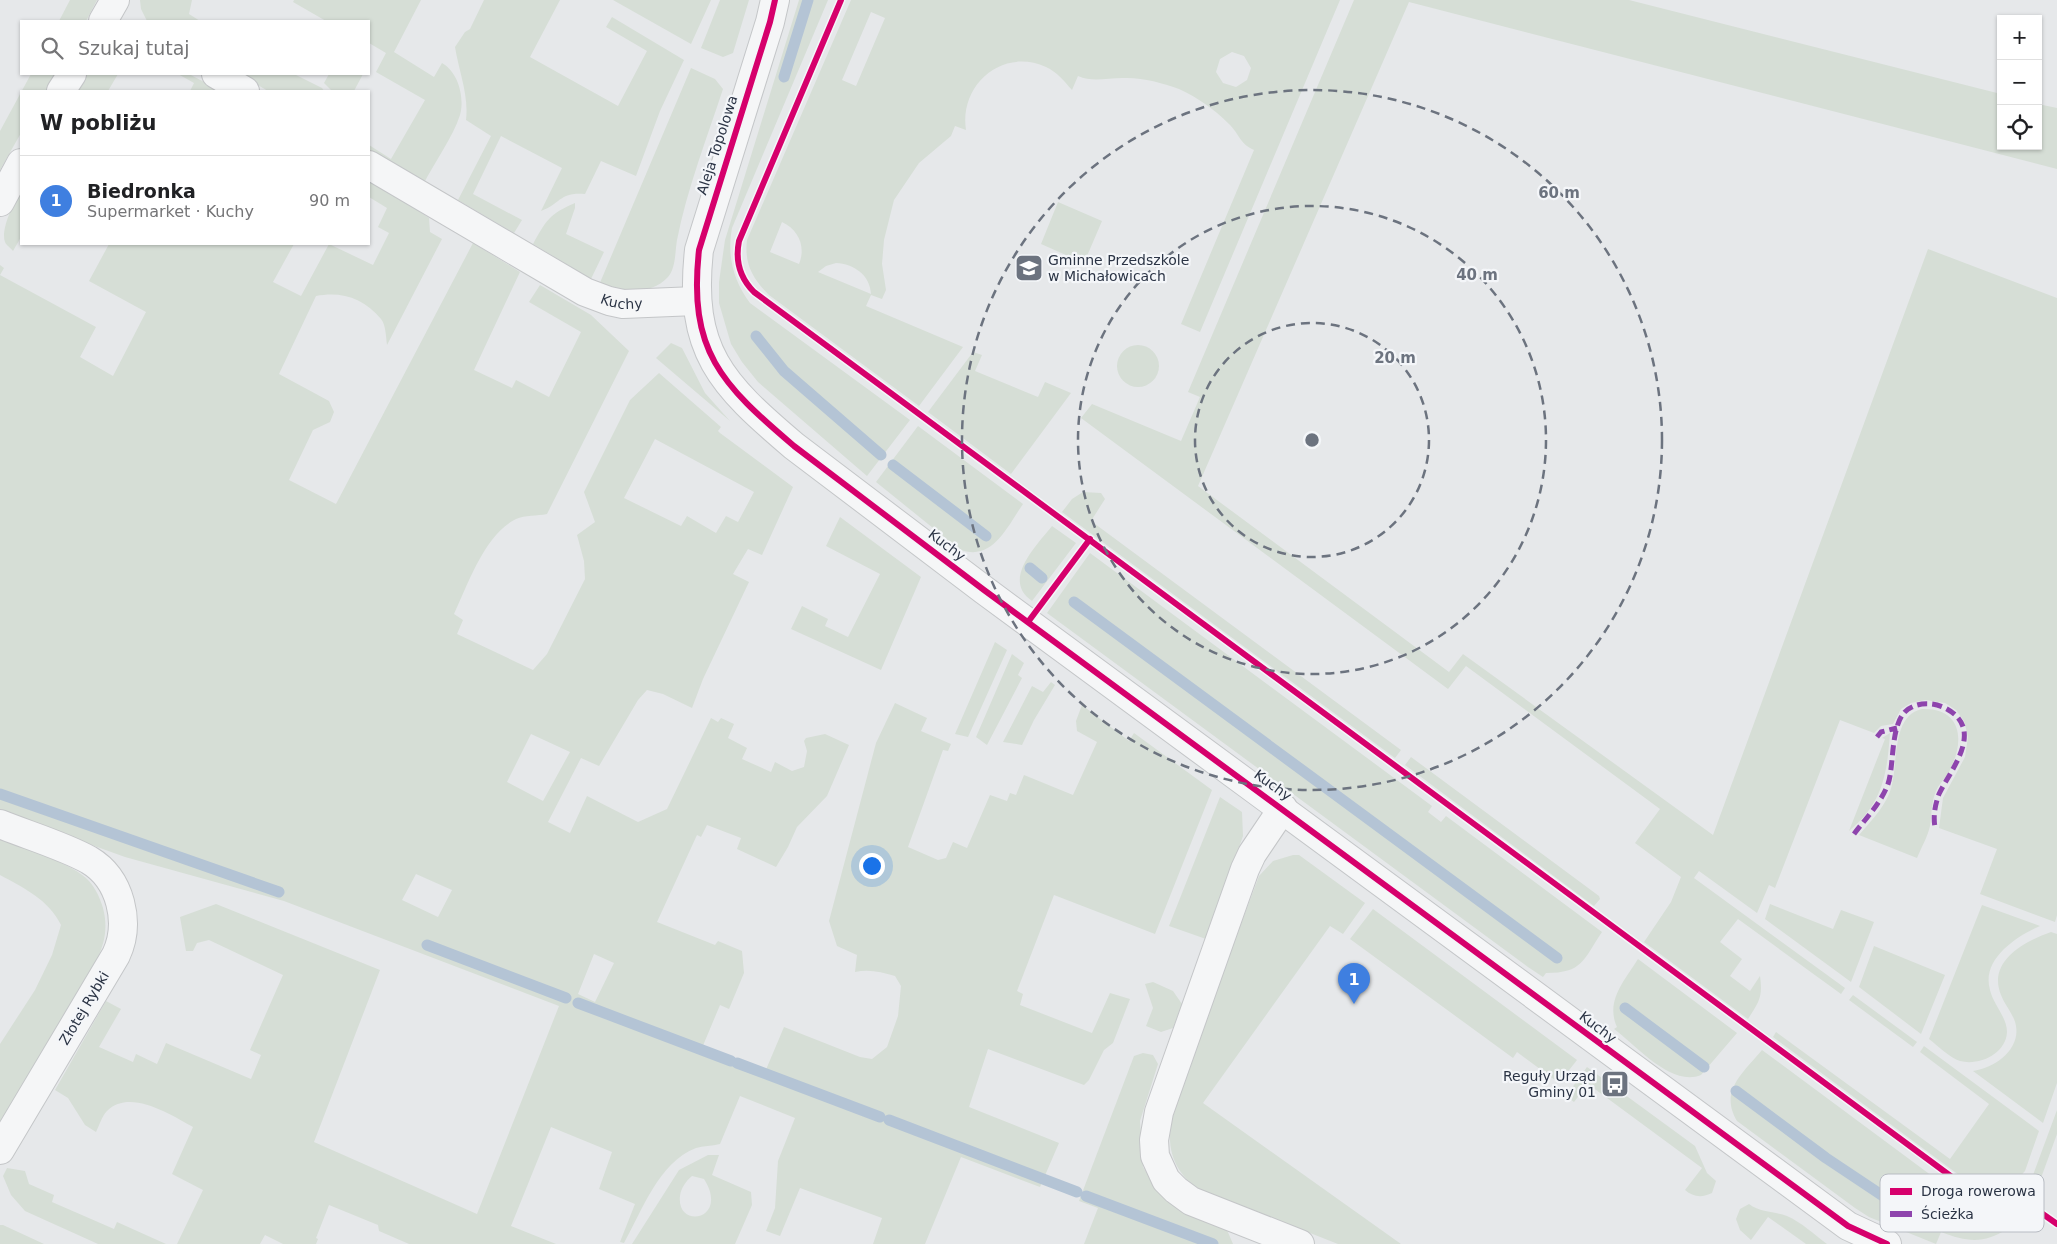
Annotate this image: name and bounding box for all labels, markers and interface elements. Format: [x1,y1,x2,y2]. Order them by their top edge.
map controls [1997,15,2042,150]
button: + [1997,15,2042,60]
search box [20,20,370,75]
icon: search [38,34,66,62]
text: Szukaj tutaj [78,37,190,59]
button: − [1997,60,2042,105]
street label: Aleja Topolowa [693,93,741,197]
button: locate [1997,105,2042,150]
text: W pobliżu [40,111,157,135]
text: Biedronka [87,180,196,202]
text: 60 m [1538,184,1580,202]
text: 1 [50,191,62,210]
text: 90 m [309,191,350,210]
text: Supermarket · Kuchy [87,202,254,221]
place label: Gminne Przedszkole w Michałowicach [1048,252,1189,284]
school or university icon: Gminne Przedszkole w Michałowicach [1014,253,1044,283]
text: 40 m [1456,266,1498,284]
street label: Kuchy [598,291,643,312]
text: 20 m [1374,349,1416,367]
centre of rings [1303,431,1321,449]
street label: Kuchy [925,526,969,564]
street label: Kuchy [1251,766,1295,804]
your location [859,853,885,879]
pin: 1 [1338,963,1370,1004]
street label: Złotej Rybki [56,968,112,1048]
street label: Kuchy [1576,1008,1620,1046]
place label: Reguły Urząd Gminy 01 [1503,1068,1596,1100]
bus stop icon: Reguły Urząd Gminy 01 [1600,1069,1630,1099]
legend [1880,1174,2044,1232]
text: Droga rowerowa [1921,1183,2036,1199]
text: Ścieżka [1921,1205,1974,1222]

